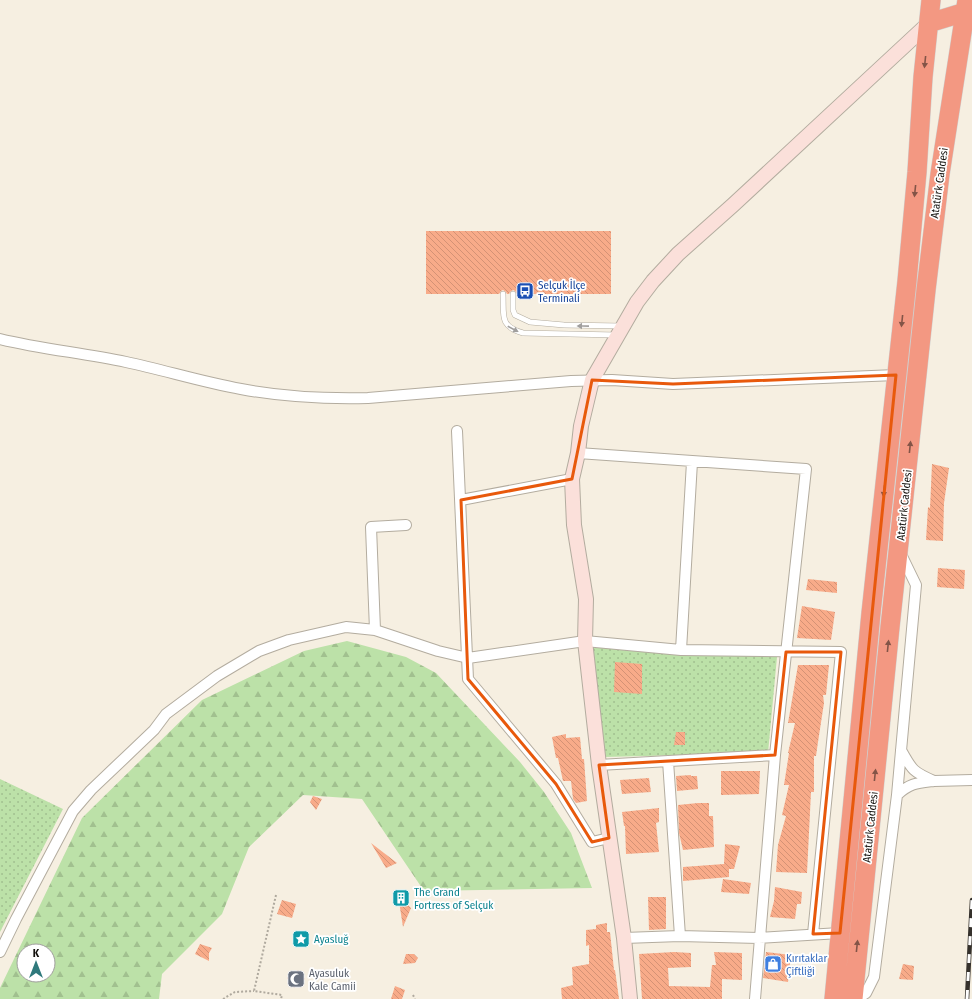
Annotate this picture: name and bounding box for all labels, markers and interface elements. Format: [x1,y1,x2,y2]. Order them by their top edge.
one-way arrow [921,55,928,68]
street label: Atatürk Caddesi [928,147,951,219]
one-way arrow [912,185,919,197]
place label: Selçuk İlçe Terminali [538,278,586,305]
bus stop icon: Selçuk İlçe Terminali [515,281,535,301]
one-way arrow [899,314,906,327]
one-way arrow [577,322,589,329]
one-way arrow [507,325,519,332]
one-way arrow [906,441,913,453]
street label: Atatürk Caddesi [894,469,915,541]
one-way arrow [881,485,887,498]
one-way arrow [885,640,892,652]
one-way arrow [872,769,878,781]
street label: Atatürk Caddesi [860,791,881,863]
place label: The Grand Fortress of Selçuk [414,886,494,912]
building icon: The Grand Fortress of Selçuk [391,888,411,908]
place icon: Ayasluğ [291,929,311,949]
place label: Ayasluğ [314,933,349,946]
one-way arrow [854,940,861,952]
north arrow [16,943,56,983]
text: K [33,947,40,960]
place label: Kırıtaklar Çiftliği [786,952,827,978]
shop icon: Kırıtaklar Çiftliği [763,954,783,974]
place label: Ayasuluk Kale Camii [309,967,356,993]
mosque icon: Ayasuluk Kale Camii [286,969,306,989]

